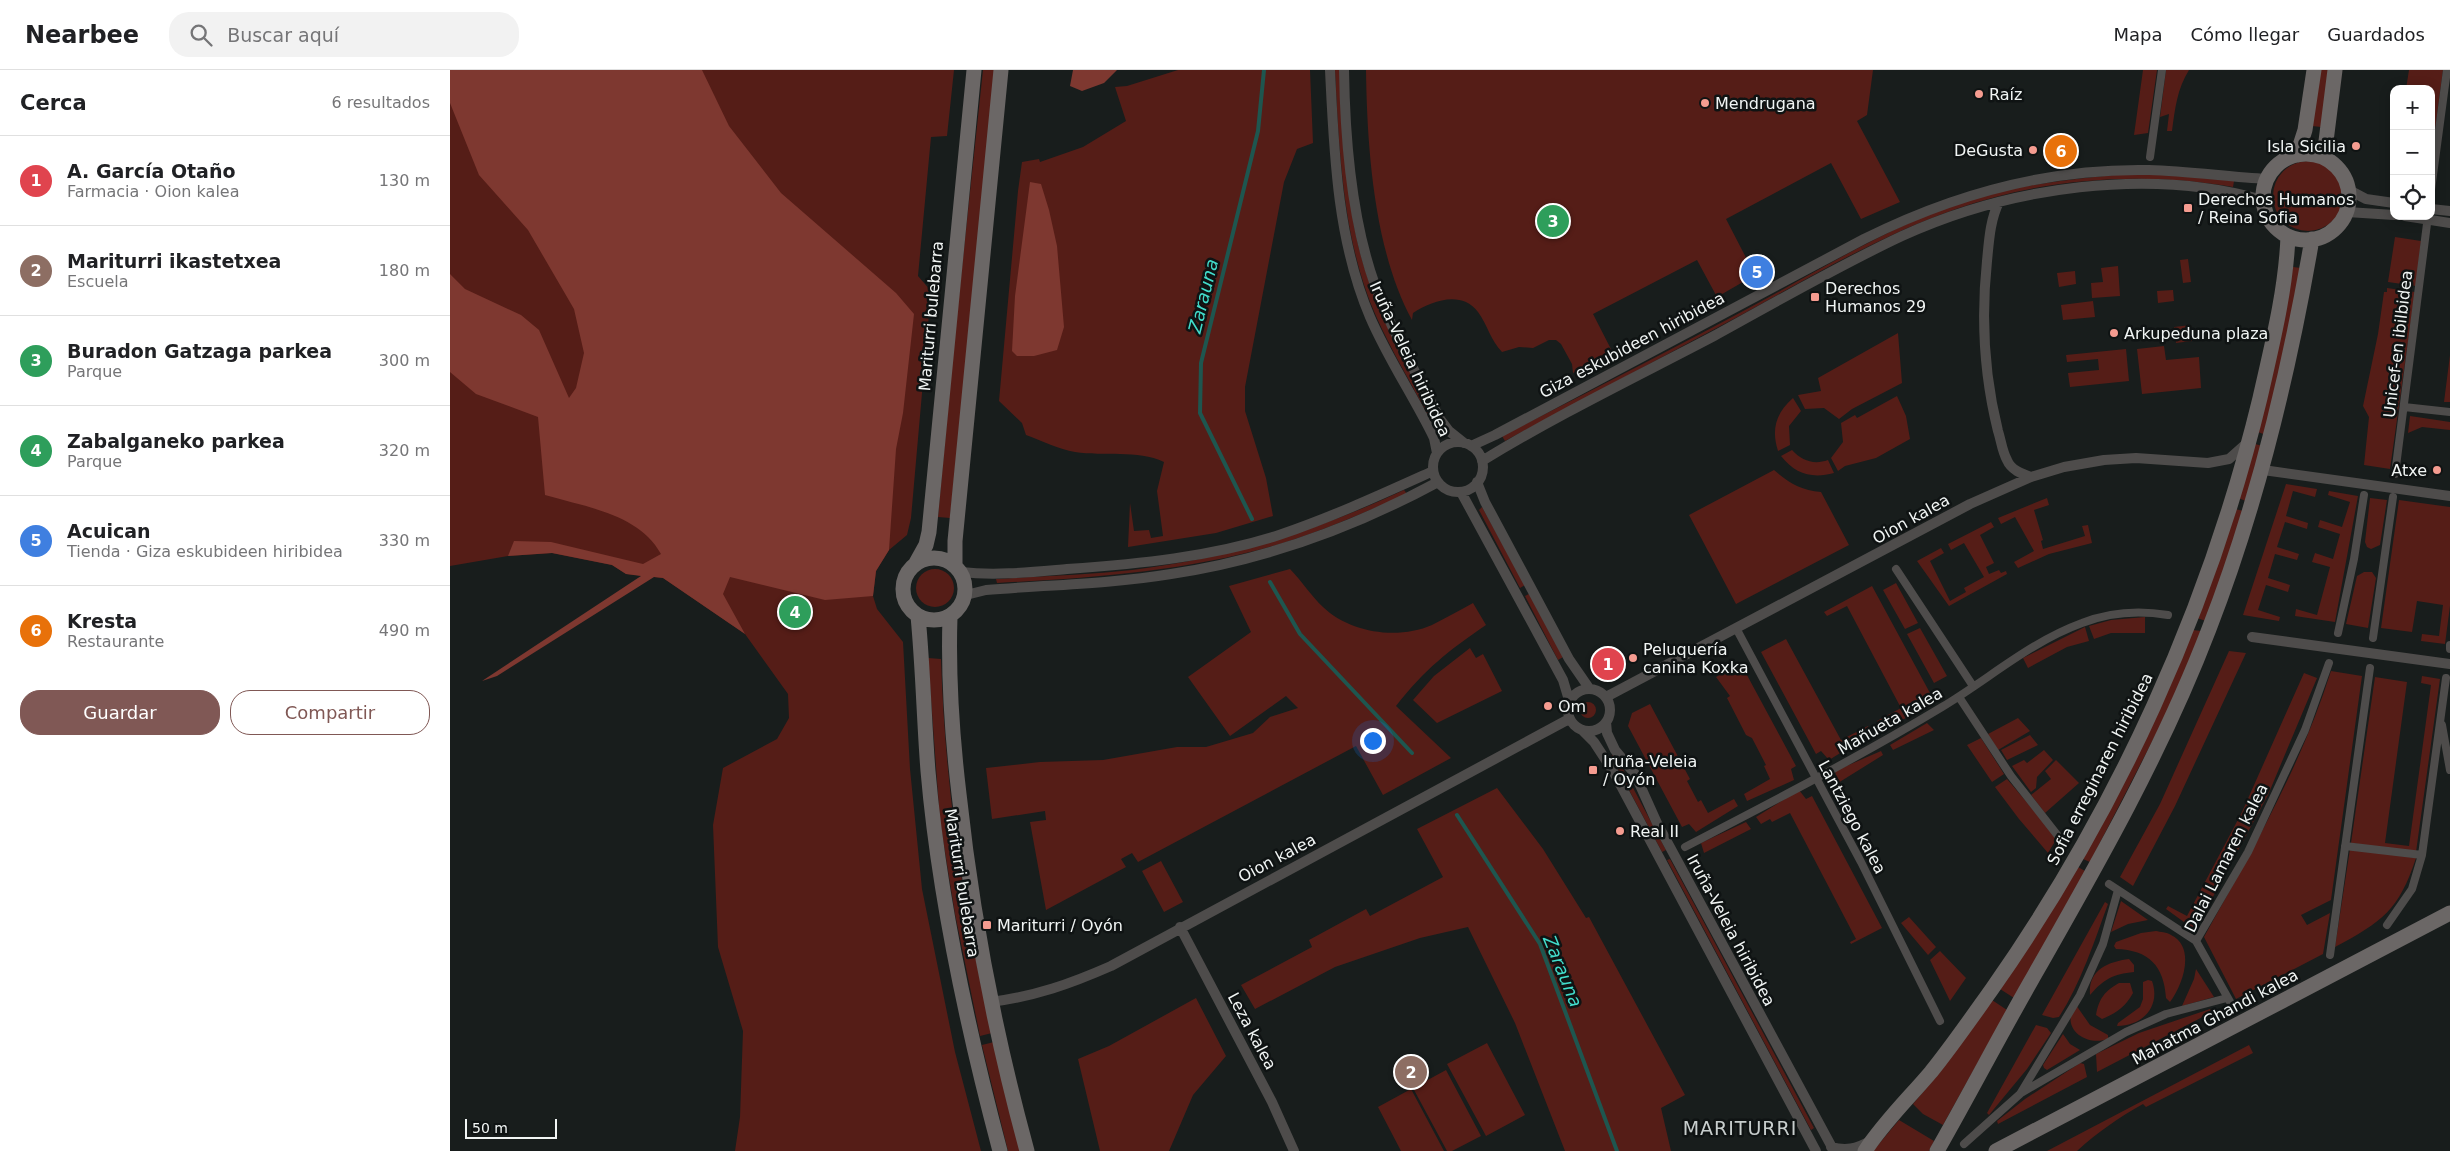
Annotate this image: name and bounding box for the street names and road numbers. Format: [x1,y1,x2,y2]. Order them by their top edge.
street label: Mariturri bulebarra [915,240,947,392]
street label: Unicef-en ibilbidea [2380,269,2416,419]
street label: Iruña-Veleia hiribidea [1366,278,1454,440]
street label: Giza eskubideen hiribidea [1536,288,1728,402]
street label: Oion kalea [1869,490,1953,548]
street label: Sofia erreginaren hiribidea [2043,670,2157,868]
street label: Mañueta kalea [1834,683,1946,759]
street label: Lantziego kalea [1814,757,1890,877]
street label: Dalai Lamaren kalea [2180,781,2272,935]
street label: Mariturri bulebarra [941,807,983,959]
street label: Oion kalea [1235,830,1319,886]
street label: Iruña-Veleia hiribidea [1683,851,1779,1009]
street label: Mahatma Ghandi kalea [2129,965,2301,1069]
street label: Leza kalea [1224,989,1280,1073]

